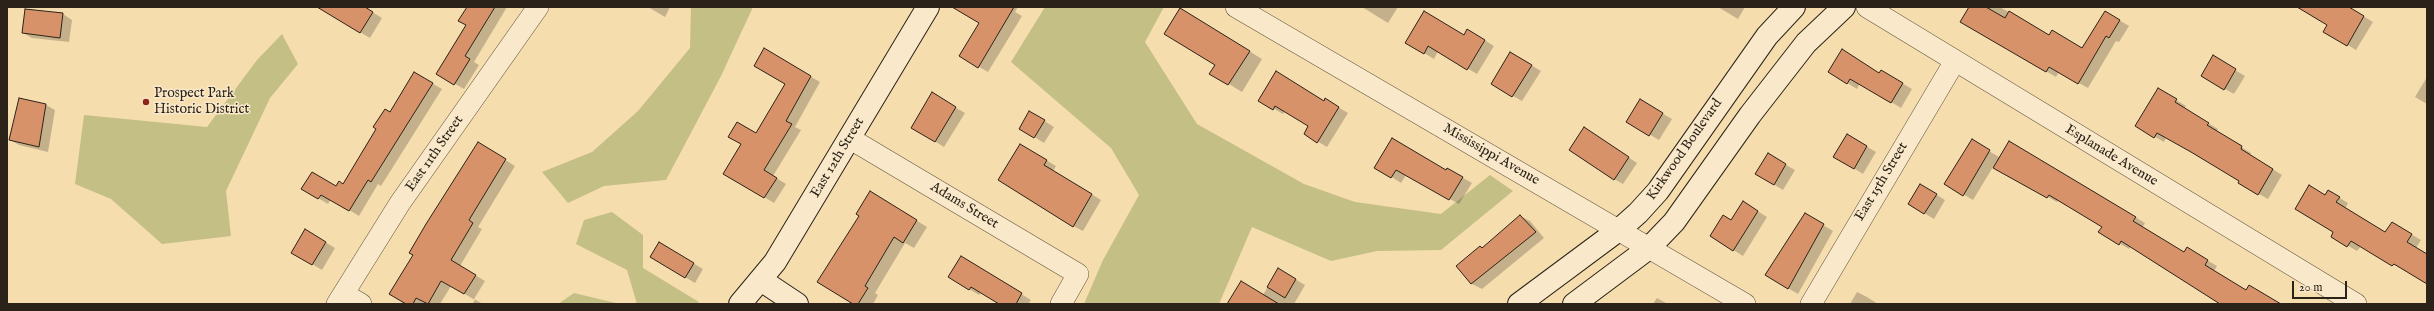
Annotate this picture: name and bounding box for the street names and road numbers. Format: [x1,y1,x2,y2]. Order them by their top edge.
street label: Kirkwood Boulevard [1644,96,1726,204]
street label: East 11th Street [403,113,467,195]
street label: East 12th Street [808,115,868,201]
street label: Mississippi Avenue [1440,121,1542,189]
street label: Esplanade Avenue [2062,122,2160,190]
street label: East 15th Street [1852,140,1912,224]
street label: Adams Street [927,179,1001,233]

